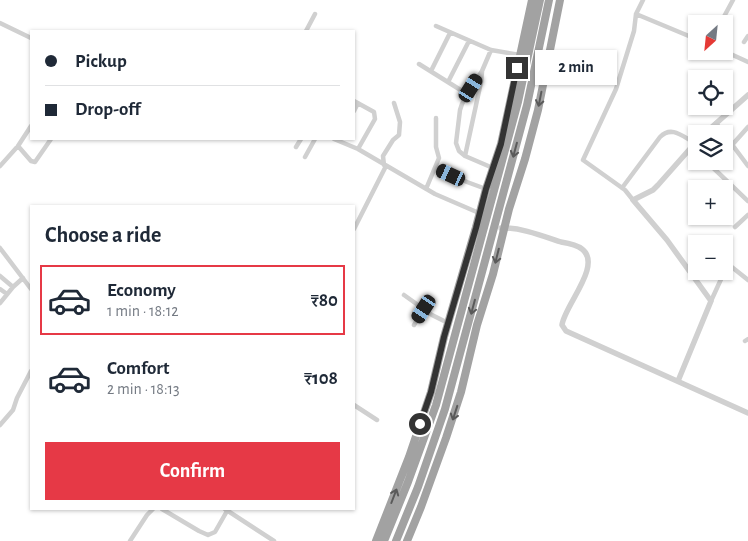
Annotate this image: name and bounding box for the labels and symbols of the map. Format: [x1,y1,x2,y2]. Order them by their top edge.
north arrow [688,15,732,60]
callout: 2 min [534,50,617,86]
route end [506,57,528,79]
car [456,71,485,105]
one-way arrow [535,91,545,107]
one-way arrow [510,141,519,157]
car [434,162,467,188]
one-way arrow [492,247,502,263]
car [409,292,438,326]
one-way arrow [468,299,477,315]
one-way arrow [449,404,459,420]
route start [409,413,431,435]
one-way arrow [390,489,399,504]

